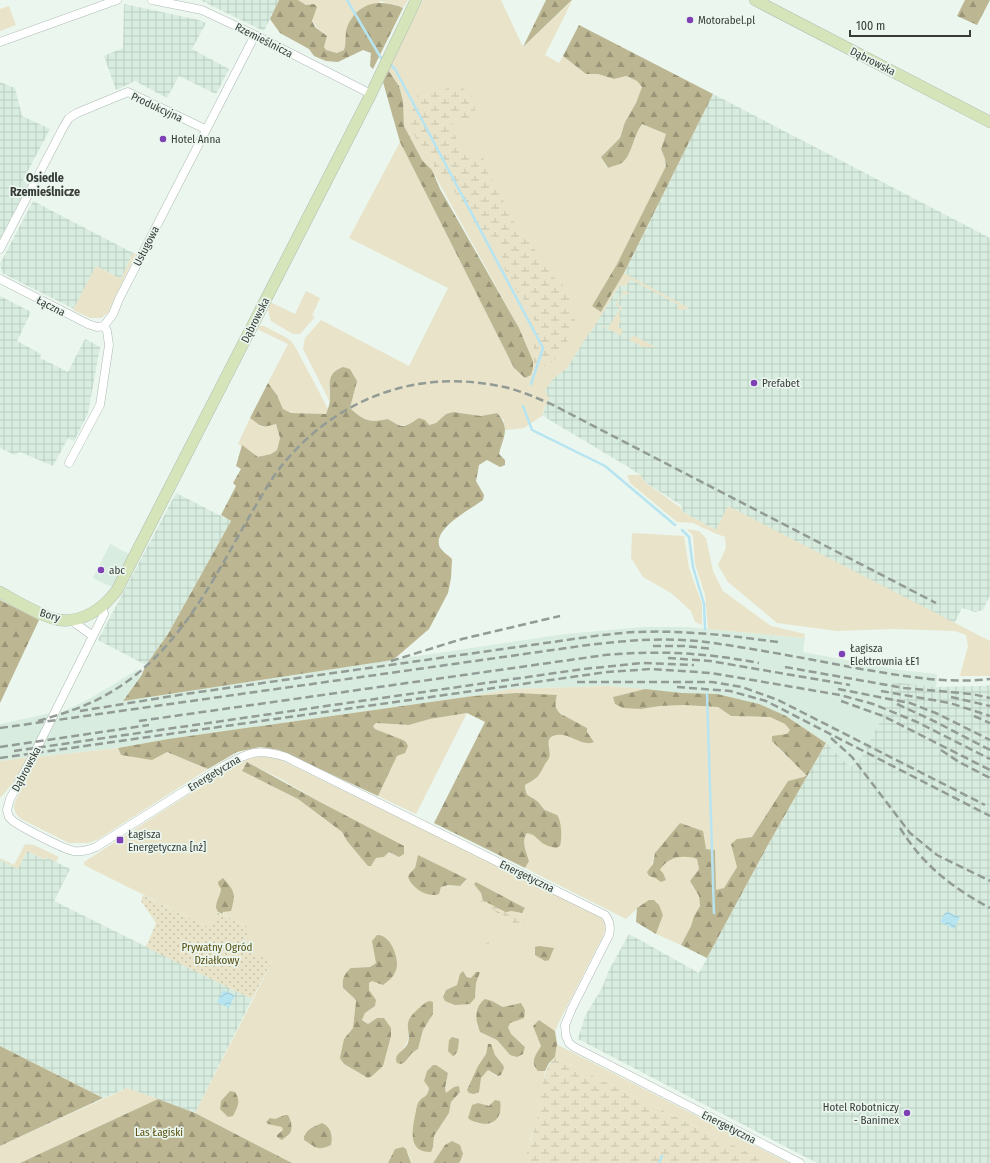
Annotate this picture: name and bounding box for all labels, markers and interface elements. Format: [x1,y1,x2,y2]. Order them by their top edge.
scale bar [850,12,970,38]
place label: Motorabel.pl [698,14,755,27]
marker: Motorabel.pl [685,15,695,25]
text: 100 m [856,19,885,33]
street label: Rzemieślnicza [233,20,295,61]
street label: Dąbrowska [848,45,898,78]
street label: Produkcyjna [129,90,185,125]
place label: Hotel Anna [171,133,221,146]
marker: Hotel Anna [158,134,168,144]
district label: Osiedle Rzemieślnicze [10,171,80,199]
street label: Usługowa [131,224,162,268]
street label: Łączna [34,294,67,319]
street label: Dąbrowska [239,295,272,345]
place label: Prefabet [762,377,800,390]
marker: Prefabet [749,378,759,388]
place label: abc [109,564,125,577]
marker: abc [96,565,106,575]
street label: Bory [38,606,62,625]
place label: Łagisza Elektrownia ŁE1 [850,642,919,668]
marker: Łagisza Elektrownia ŁE1 [837,649,847,659]
street label: Dąbrowska [9,745,44,794]
street label: Energetyczna [186,753,243,794]
place label: Łagisza Energetyczna [nż] [128,828,206,854]
marker: Łagisza Energetyczna [nż] [115,835,125,845]
street label: Energetyczna [497,858,556,895]
park label: Prywatny Ogród Działkowy [182,941,252,967]
place label: Hotel Robotniczy - Banimex [823,1101,899,1127]
street label: Energetyczna [700,1108,758,1147]
marker: Hotel Robotniczy - Banimex [902,1108,912,1118]
park label: Las Łagiski [135,1126,183,1139]

